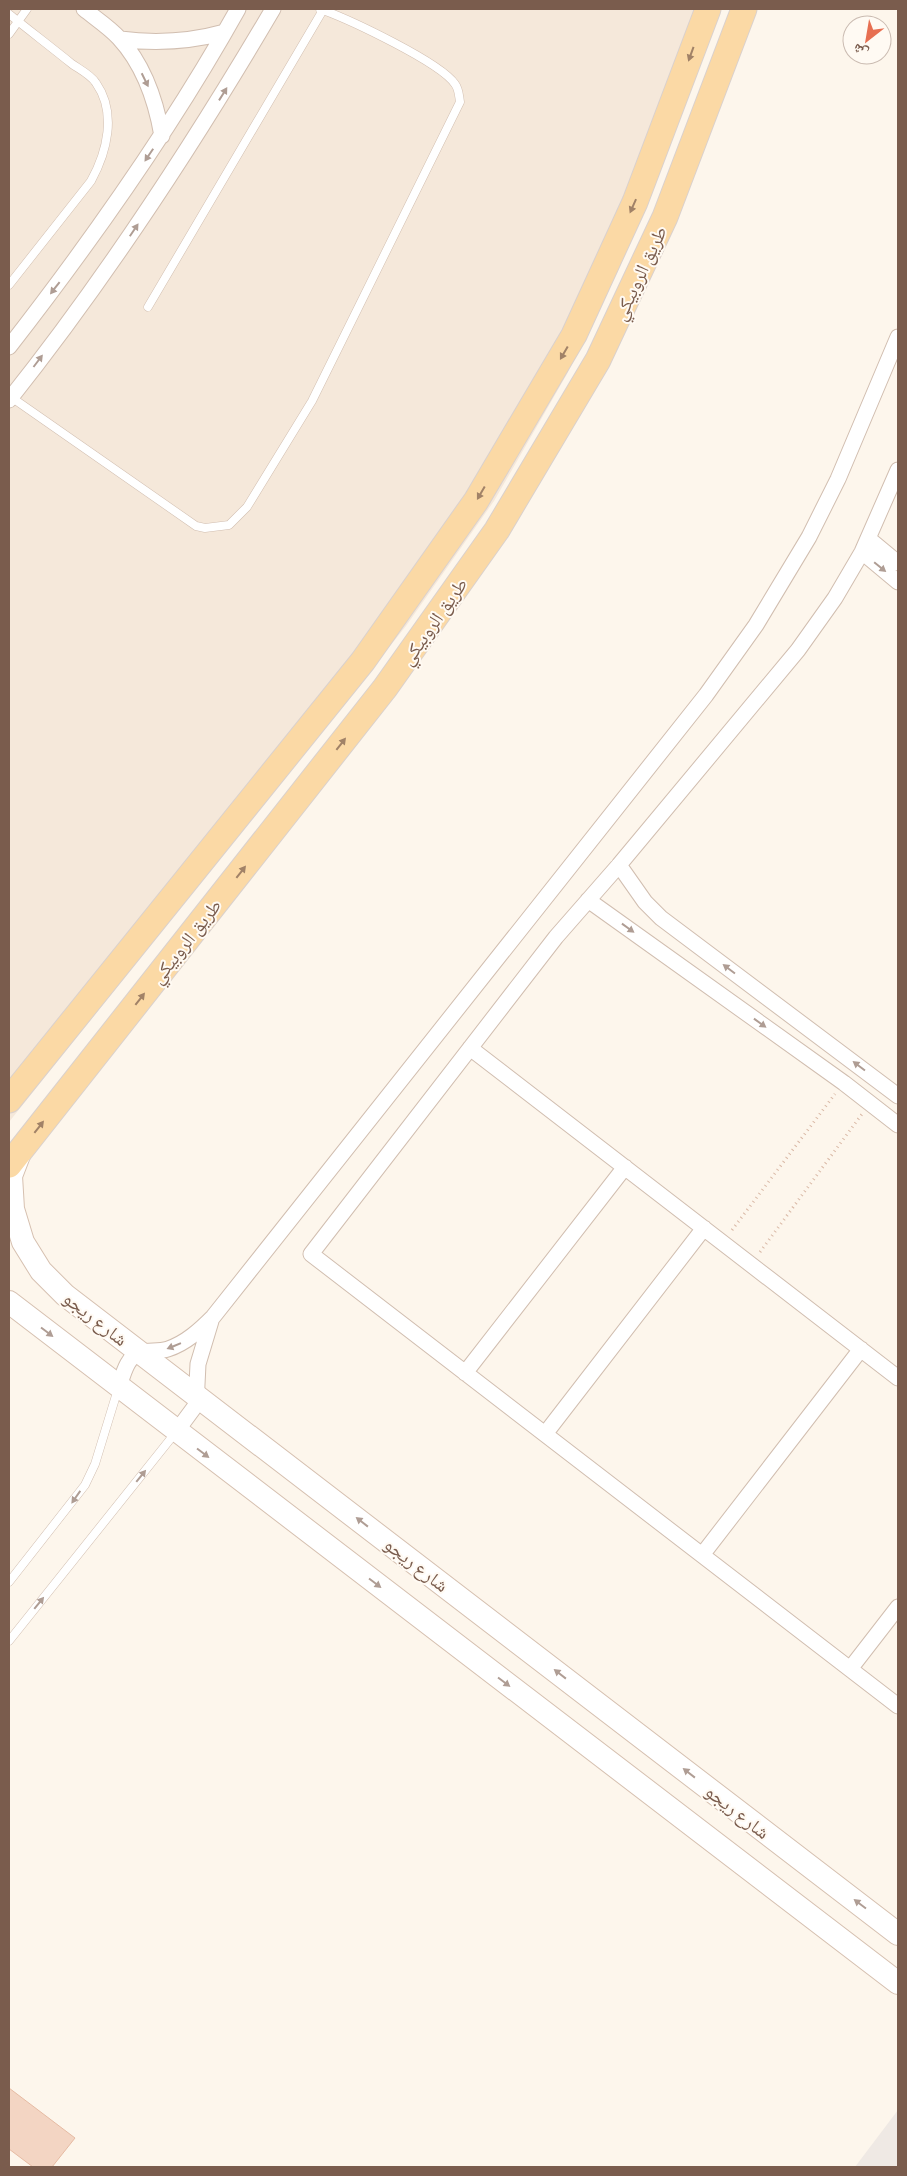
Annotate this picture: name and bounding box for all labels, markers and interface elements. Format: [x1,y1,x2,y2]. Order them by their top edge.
north arrow [842,15,892,65]
text: ش [849,40,871,63]
one-way arrow [687,47,694,62]
one-way arrow [142,73,150,87]
one-way arrow [218,87,227,100]
one-way arrow [144,148,154,162]
one-way arrow [629,199,637,213]
street label: طريق الروبيكي [607,222,675,326]
one-way arrow [129,223,139,237]
one-way arrow [50,281,60,294]
one-way arrow [559,347,568,360]
one-way arrow [33,355,44,368]
one-way arrow [477,487,486,500]
one-way arrow [873,562,886,573]
street label: طريق الروبيكي [394,573,475,672]
one-way arrow [336,738,347,751]
one-way arrow [235,865,246,878]
street label: طريق الروبيكي [145,894,229,991]
one-way arrow [621,923,634,934]
one-way arrow [723,963,736,974]
one-way arrow [135,992,145,1006]
one-way arrow [753,1018,767,1028]
one-way arrow [853,1061,866,1072]
one-way arrow [34,1121,45,1134]
street label: شارع ريجو [59,1286,133,1351]
one-way arrow [40,1326,53,1337]
one-way arrow [166,1342,181,1350]
one-way arrow [197,1447,210,1458]
one-way arrow [135,1470,146,1483]
one-way arrow [71,1490,81,1504]
one-way arrow [355,1517,369,1527]
street label: شارع ريجو [380,1532,454,1597]
one-way arrow [368,1578,381,1588]
one-way arrow [34,1597,45,1610]
one-way arrow [554,1669,567,1680]
one-way arrow [497,1676,510,1687]
one-way arrow [683,1768,696,1779]
street label: شارع ريجو [701,1779,775,1844]
one-way arrow [853,1899,866,1909]

